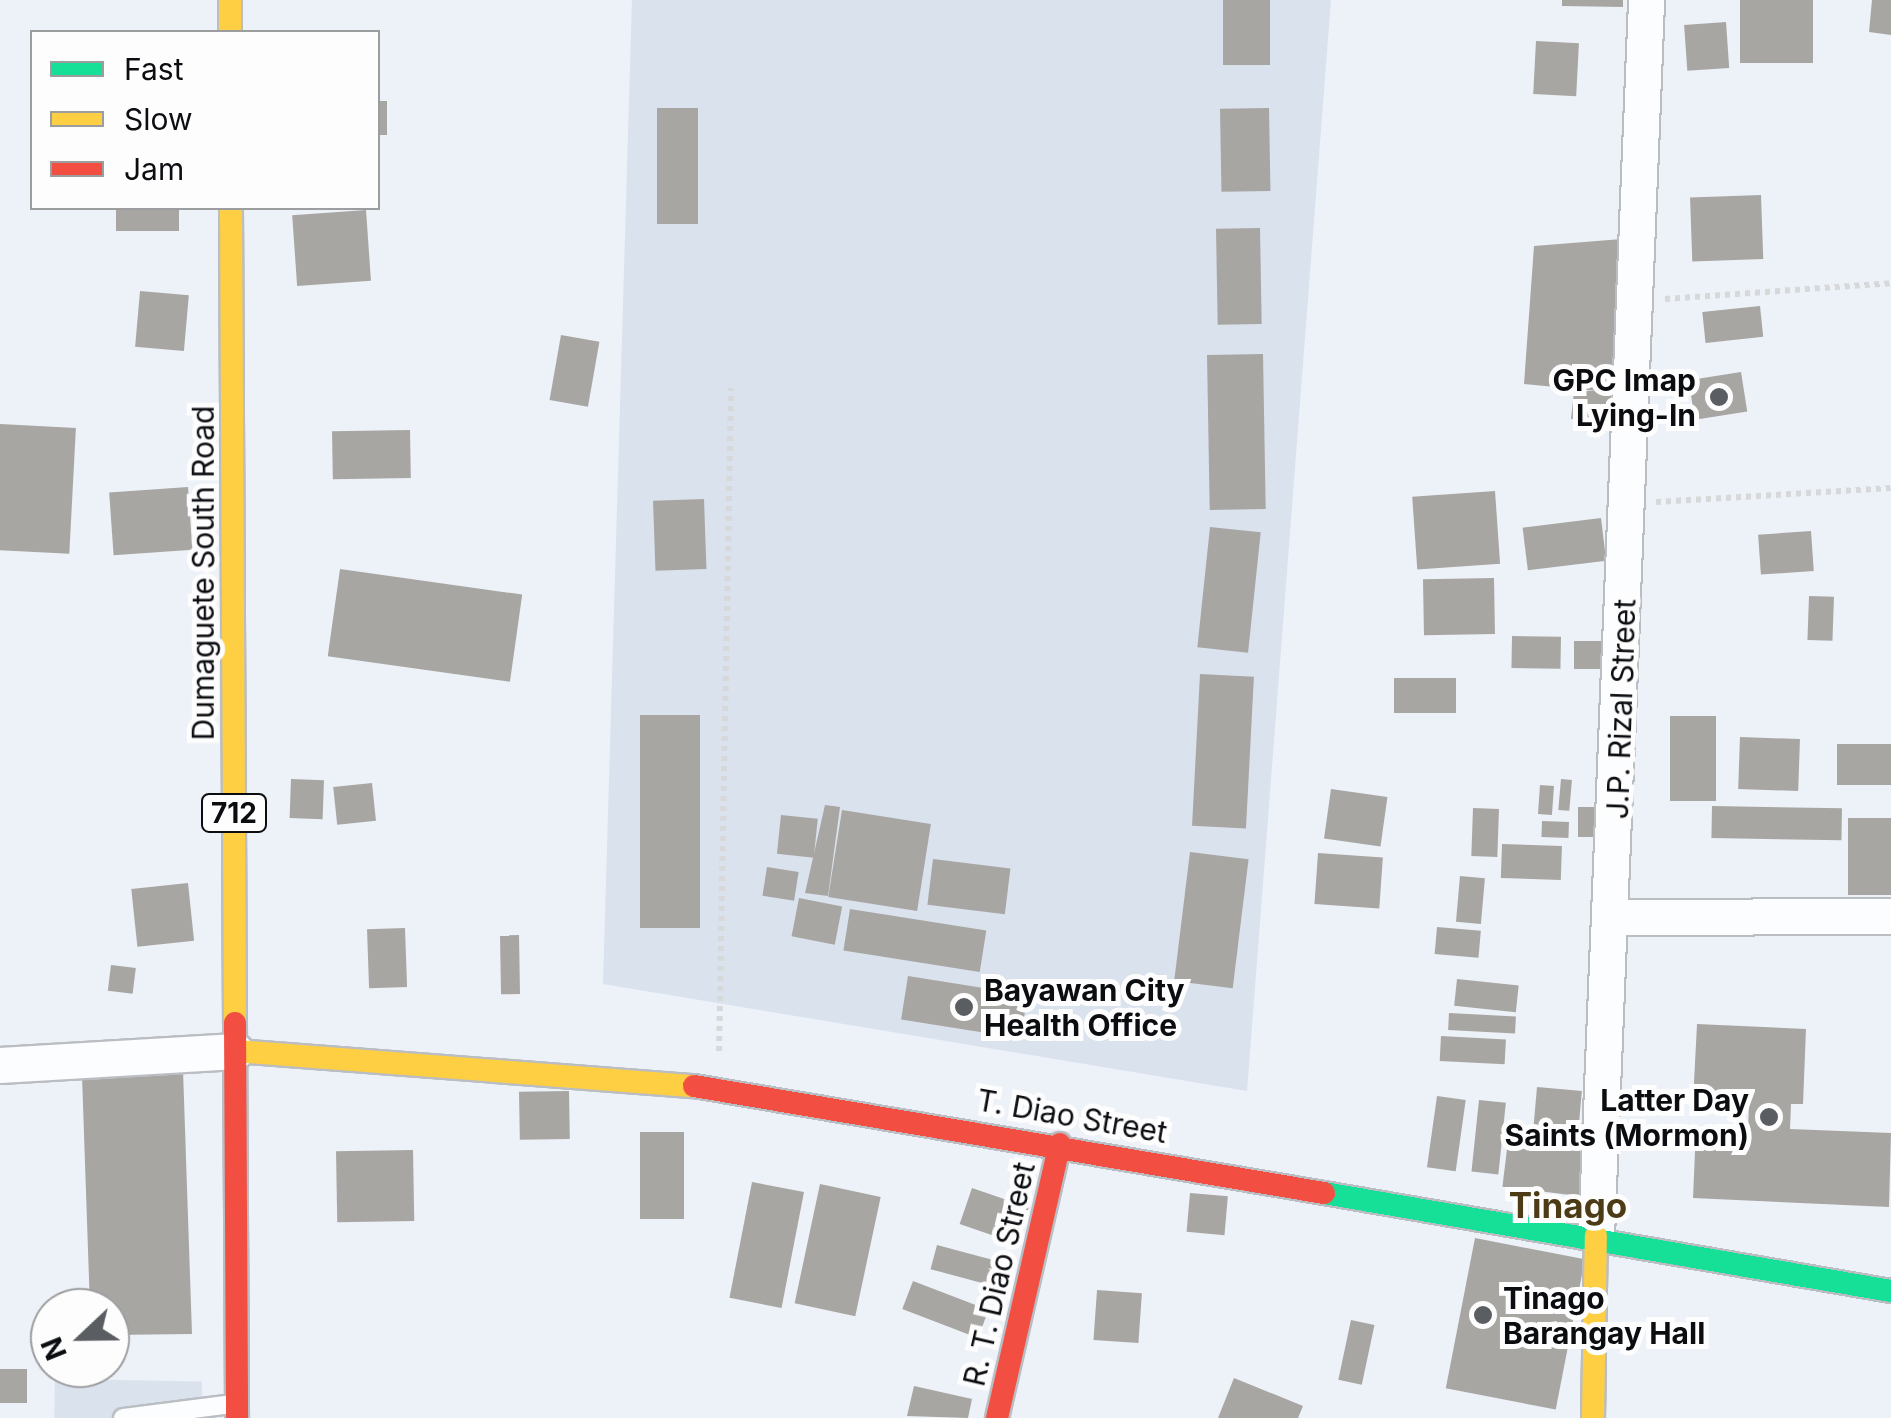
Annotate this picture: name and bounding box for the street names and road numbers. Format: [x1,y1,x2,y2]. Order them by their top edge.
street label: Dumaguete South Road [185,406,221,740]
street label: J.P. Rizal Street [1599,598,1643,820]
road number: 712 [199,790,269,836]
street label: T. Diao Street [974,1082,1170,1150]
street label: R. T. Diao Street [956,1159,1042,1389]

